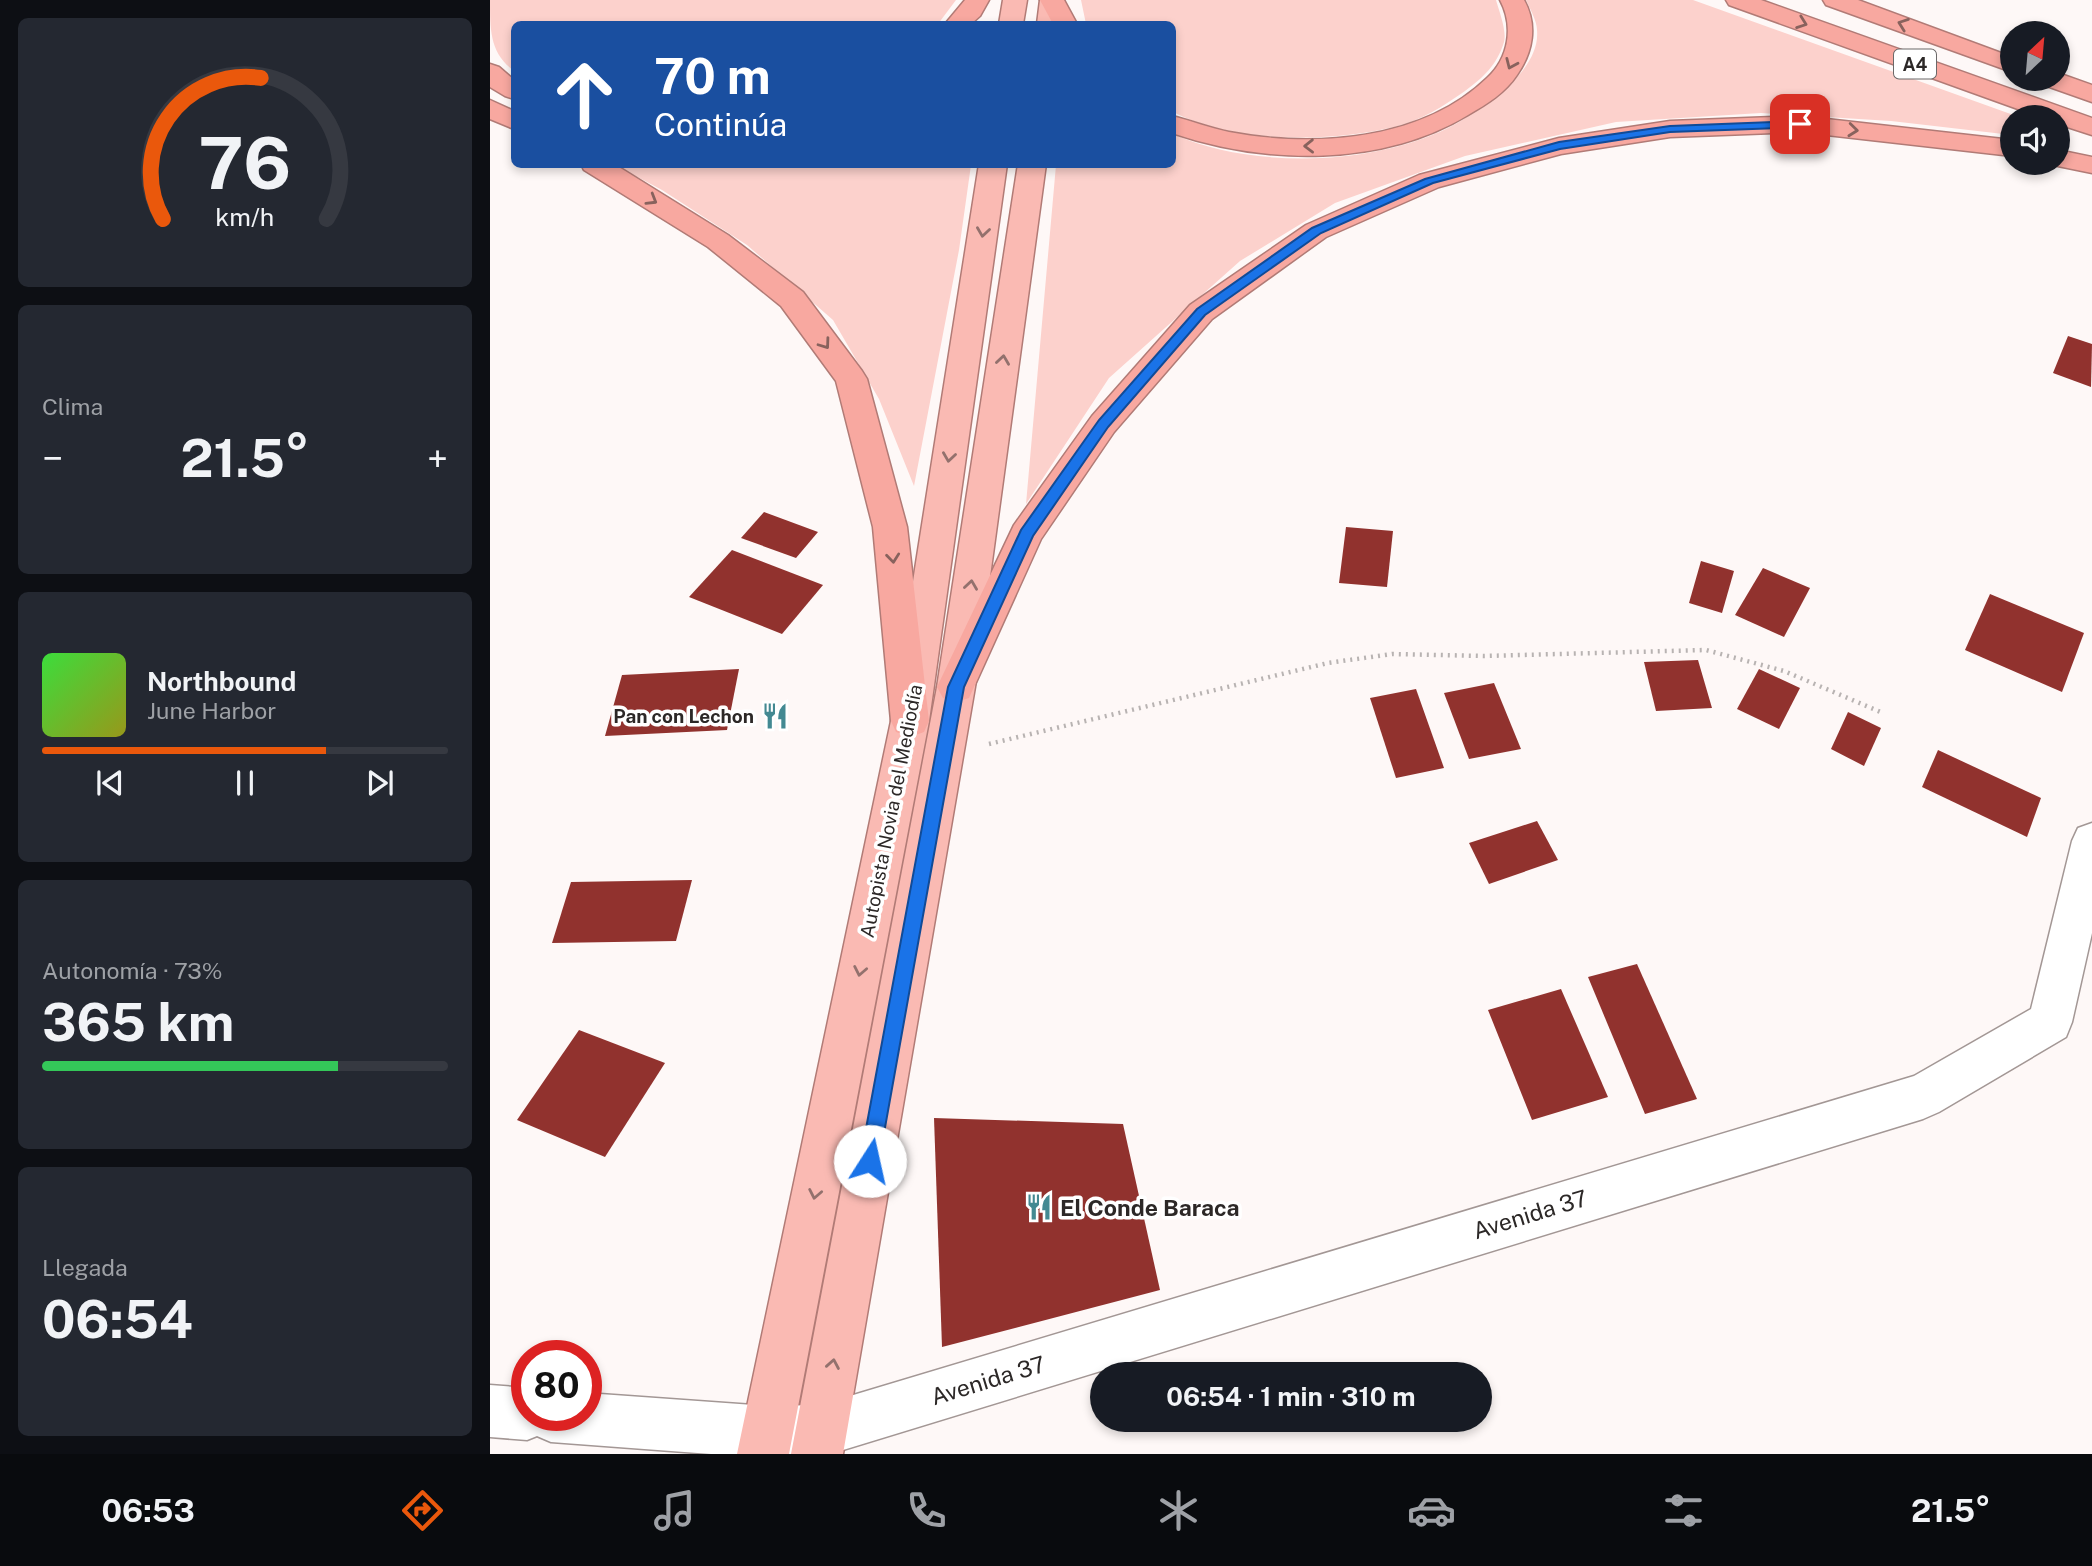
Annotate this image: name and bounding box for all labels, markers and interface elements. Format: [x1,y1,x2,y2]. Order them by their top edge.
one-way arrow [1796,15,1808,29]
one-way arrow [1897,18,1909,32]
north arrow [2000,21,2070,91]
map controls [2000,21,2070,175]
text: 70 m [654,47,771,105]
icon: ahead [539,49,630,140]
road number: A4 [1894,50,1936,78]
one-way arrow [1505,57,1519,69]
pin [1770,94,1830,154]
icon: arrive [1781,105,1819,143]
button: sound [2000,105,2070,175]
text: Continúa [654,106,787,143]
text: 76 [199,120,291,205]
one-way arrow [1848,122,1859,137]
one-way arrow [1303,138,1314,154]
one-way arrow [644,192,657,205]
text: km/h [216,201,274,231]
one-way arrow [976,226,991,238]
one-way arrow [817,336,829,349]
one-way arrow [996,354,1011,366]
text: Clima [42,393,103,420]
text: 21.5° [180,428,310,489]
text: − [42,436,63,481]
text: + [427,436,448,481]
one-way arrow [942,451,957,463]
one-way arrow [886,552,901,563]
one-way arrow [963,579,978,591]
text: Northbound [147,666,296,697]
street label: Autopista Novia del Mediodía [856,683,926,939]
text: June Harbor [147,697,276,724]
restaurant icon: Pan con Lechon [760,701,790,731]
place label: Pan con Lechon [613,705,754,727]
icon: previous [91,764,129,802]
icon: pause [226,764,264,802]
icon: next [361,764,399,802]
text: Autonomía · 73% [42,957,223,984]
one-way arrow [853,965,868,977]
text: 365 km [42,992,234,1053]
position arrow [833,1124,907,1198]
street label: Avenida 37 [1470,1184,1590,1244]
one-way arrow [809,1188,824,1200]
restaurant icon: El Conde Baraca [1024,1192,1054,1222]
place label: El Conde Baraca [1060,1194,1240,1221]
text: Llegada [42,1254,128,1281]
text: 06:54 [42,1289,193,1350]
speed limit sign: 80 [511,1340,602,1431]
street label: Avenida 37 [928,1350,1048,1410]
one-way arrow [824,1358,839,1370]
text: 06:54 · 1 min · 310 m [1166,1381,1416,1412]
icon: directions [398,1486,447,1535]
icon: music [650,1486,699,1535]
icon: phone [902,1486,951,1535]
icon: climate [1154,1486,1203,1535]
icon: car [1407,1486,1456,1535]
icon: filters [1659,1486,1708,1535]
text: 06:53 [102,1492,195,1529]
text: 21.5° [1911,1492,1990,1529]

